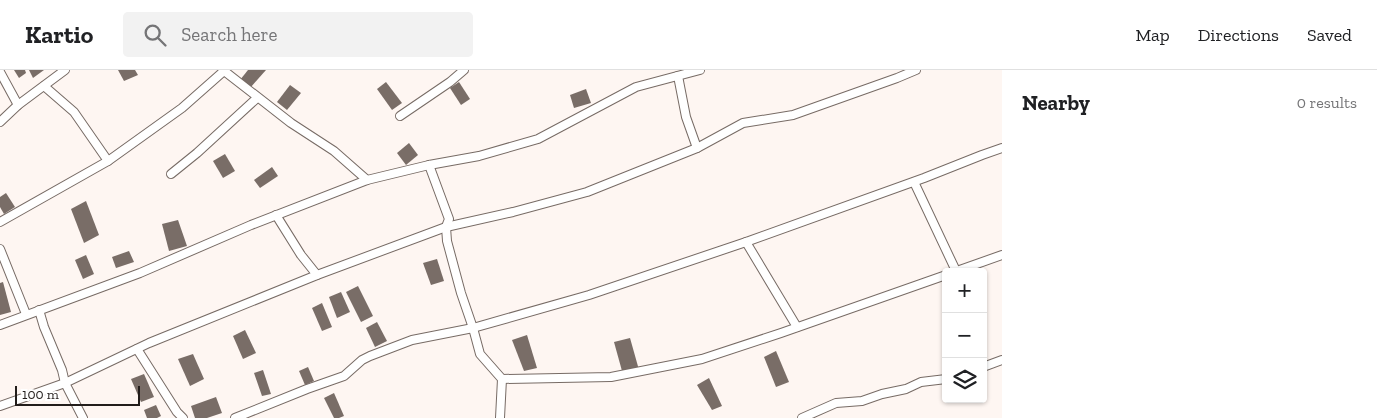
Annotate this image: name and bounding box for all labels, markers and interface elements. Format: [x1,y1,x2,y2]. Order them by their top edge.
search box [123,12,473,57]
text: Kartio [25,20,93,49]
icon: search [141,21,169,49]
text: Search here [181,23,277,46]
text: Map [1135,24,1170,46]
text: Directions [1198,24,1279,46]
text: Saved [1307,24,1352,46]
text: Nearby [1022,90,1090,115]
text: 0 results [1297,93,1357,112]
map controls [942,268,987,403]
button: + [942,268,987,313]
button: − [942,313,987,358]
button: layers [942,358,987,403]
scale bar [15,383,140,406]
text: 100 m [22,386,59,403]

